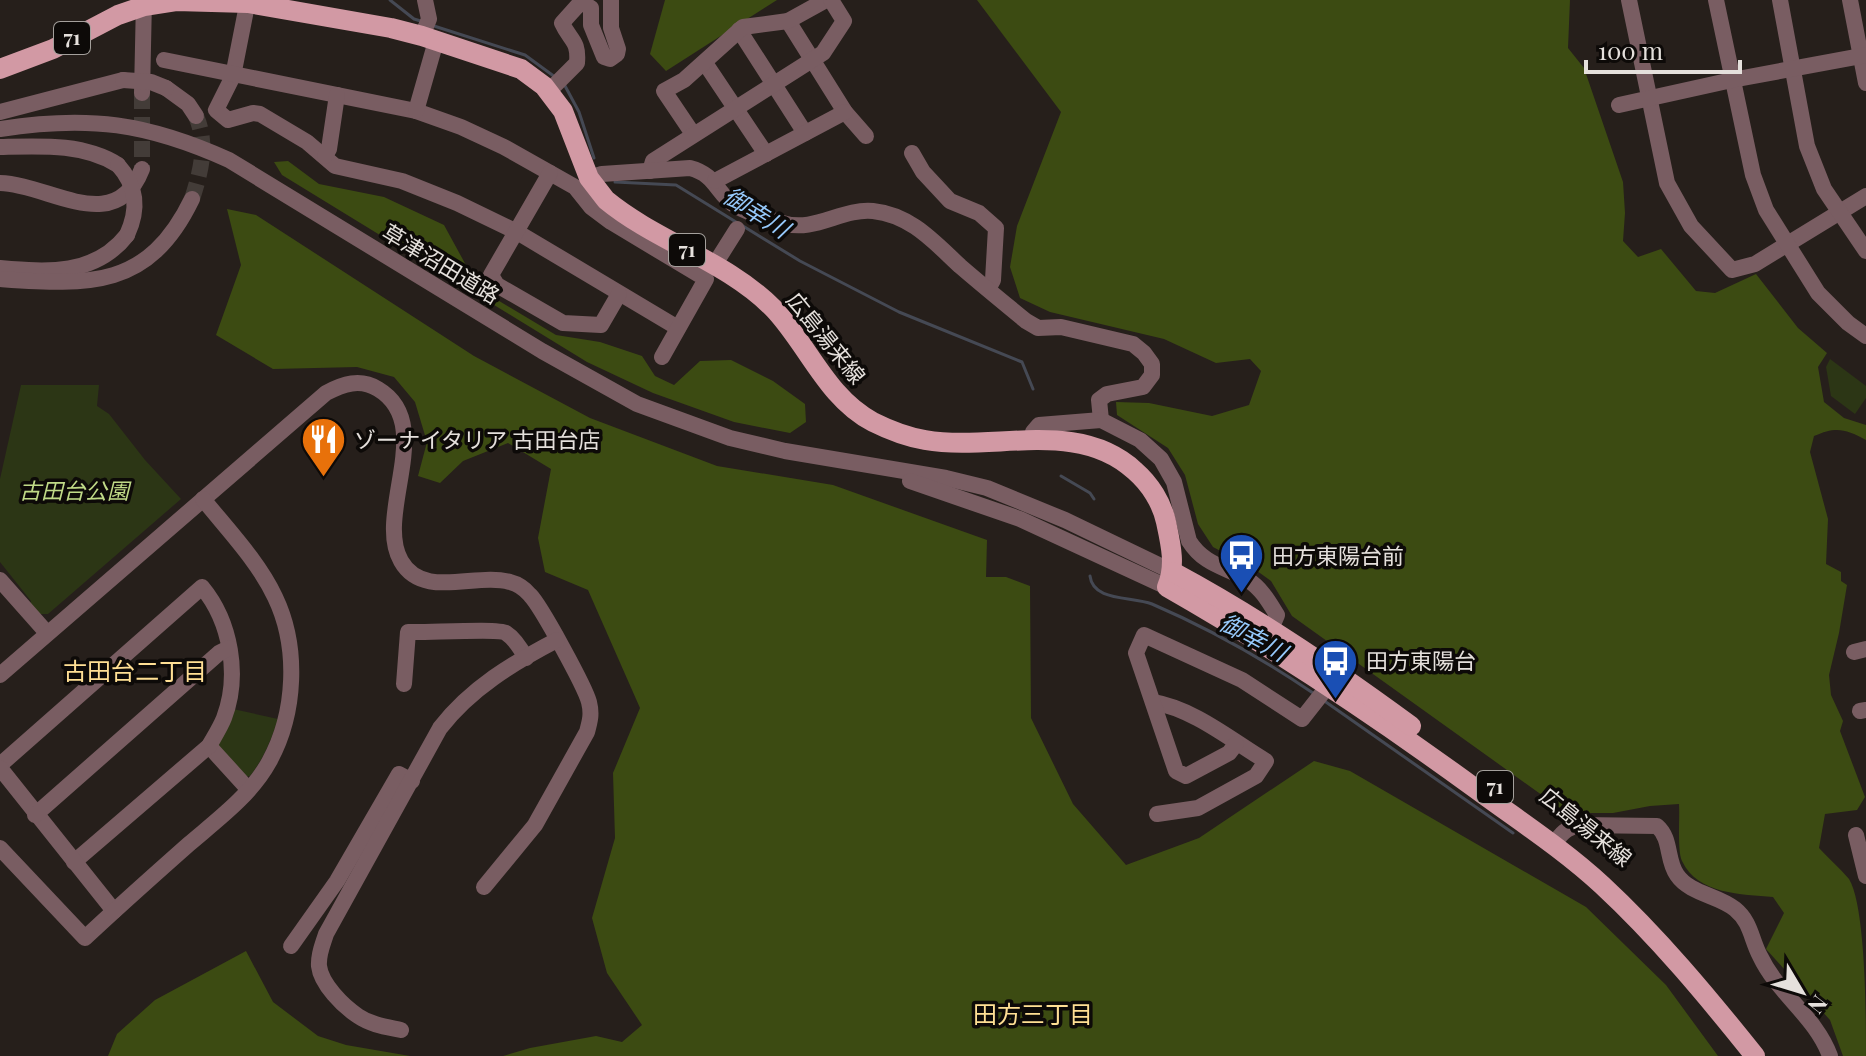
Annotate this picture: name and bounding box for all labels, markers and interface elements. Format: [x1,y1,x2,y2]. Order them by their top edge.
road number: 71 [54,22,90,54]
scale bar [1586,24,1740,74]
text: 100 m [1598,34,1663,66]
water label: 御幸川 [718,179,799,246]
street label: 草津沼田道路 [377,216,506,310]
road number: 71 [669,234,705,266]
street label: 広島湯来線 [781,285,873,390]
restaurant icon: ゾーナイタリア 古田台店 [299,416,347,479]
place label: ゾーナイタリア 古田台店 [354,424,601,454]
park label: 古田台公園 [19,475,132,505]
bus stop icon: 田方東陽台前 [1217,532,1265,595]
place label: 田方東陽台前 [1272,540,1404,570]
water label: 御幸川 [1215,605,1296,669]
bus stop icon: 田方東陽台 [1311,637,1359,700]
place label: 田方東陽台 [1366,645,1476,675]
district label: 古田台二丁目 [63,654,207,686]
road number: 71 [1477,771,1513,803]
street label: 広島湯来線 [1534,780,1639,872]
north arrow [1762,952,1842,1032]
text: N [1802,989,1835,1021]
district label: 田方三丁目 [973,997,1093,1029]

